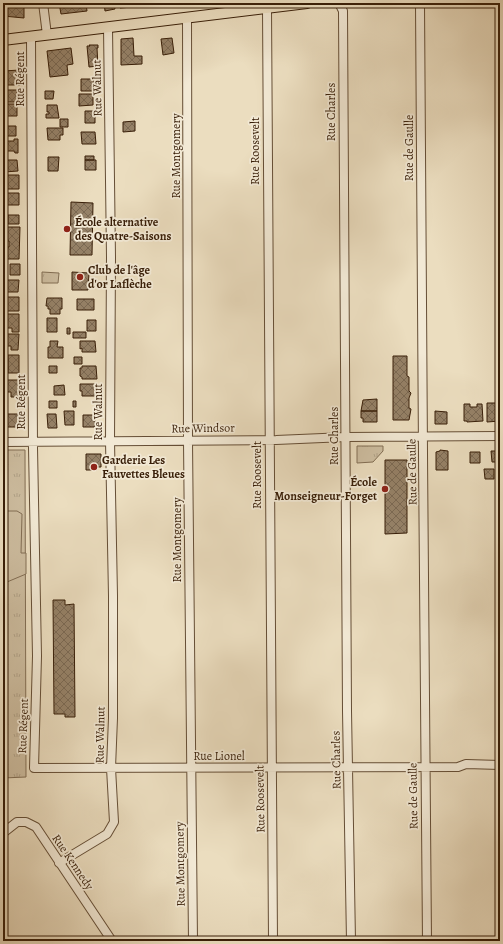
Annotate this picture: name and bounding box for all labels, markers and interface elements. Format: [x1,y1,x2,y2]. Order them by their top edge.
street label: Rue Régent [12,51,28,107]
street label: Rue Walnut [89,59,105,117]
street label: Rue Charles [323,83,339,141]
street label: Rue Montgomery [168,113,184,199]
street label: Rue de Gaulle [401,115,417,181]
street label: Rue Roosevelt [247,117,263,185]
place label: École alternative des Quatre-Saisons [75,214,171,244]
marker: École alternative des Quatre-Saisons [62,224,72,234]
place label: Club de l'âge d'or Laflèche [88,262,152,292]
marker: Club de l'âge d'or Laflèche [75,272,85,282]
street label: Rue Régent [13,374,29,430]
street label: Rue Walnut [90,383,106,441]
street label: Rue Charles [326,407,342,465]
street label: Rue Windsor [171,419,235,437]
street label: Rue de Gaulle [403,439,421,505]
street label: Rue Roosevelt [249,441,265,509]
place label: Garderie Les Fauvettes Bleues [102,452,185,482]
marker: Garderie Les Fauvettes Bleues [89,462,99,472]
place label: École Monseigneur-Forget [274,474,377,504]
marker: École Monseigneur-Forget [380,484,390,494]
street label: Rue Montgomery [169,497,185,583]
street label: Rue Régent [14,698,32,754]
street label: Rue Walnut [92,706,108,764]
street label: Rue Charles [327,730,345,789]
street label: Rue Lionel [193,748,245,764]
street label: Rue de Gaulle [404,763,422,829]
street label: Rue Roosevelt [251,765,269,833]
street label: Rue Montgomery [171,821,189,907]
street label: Rue Kennedy [48,831,98,894]

